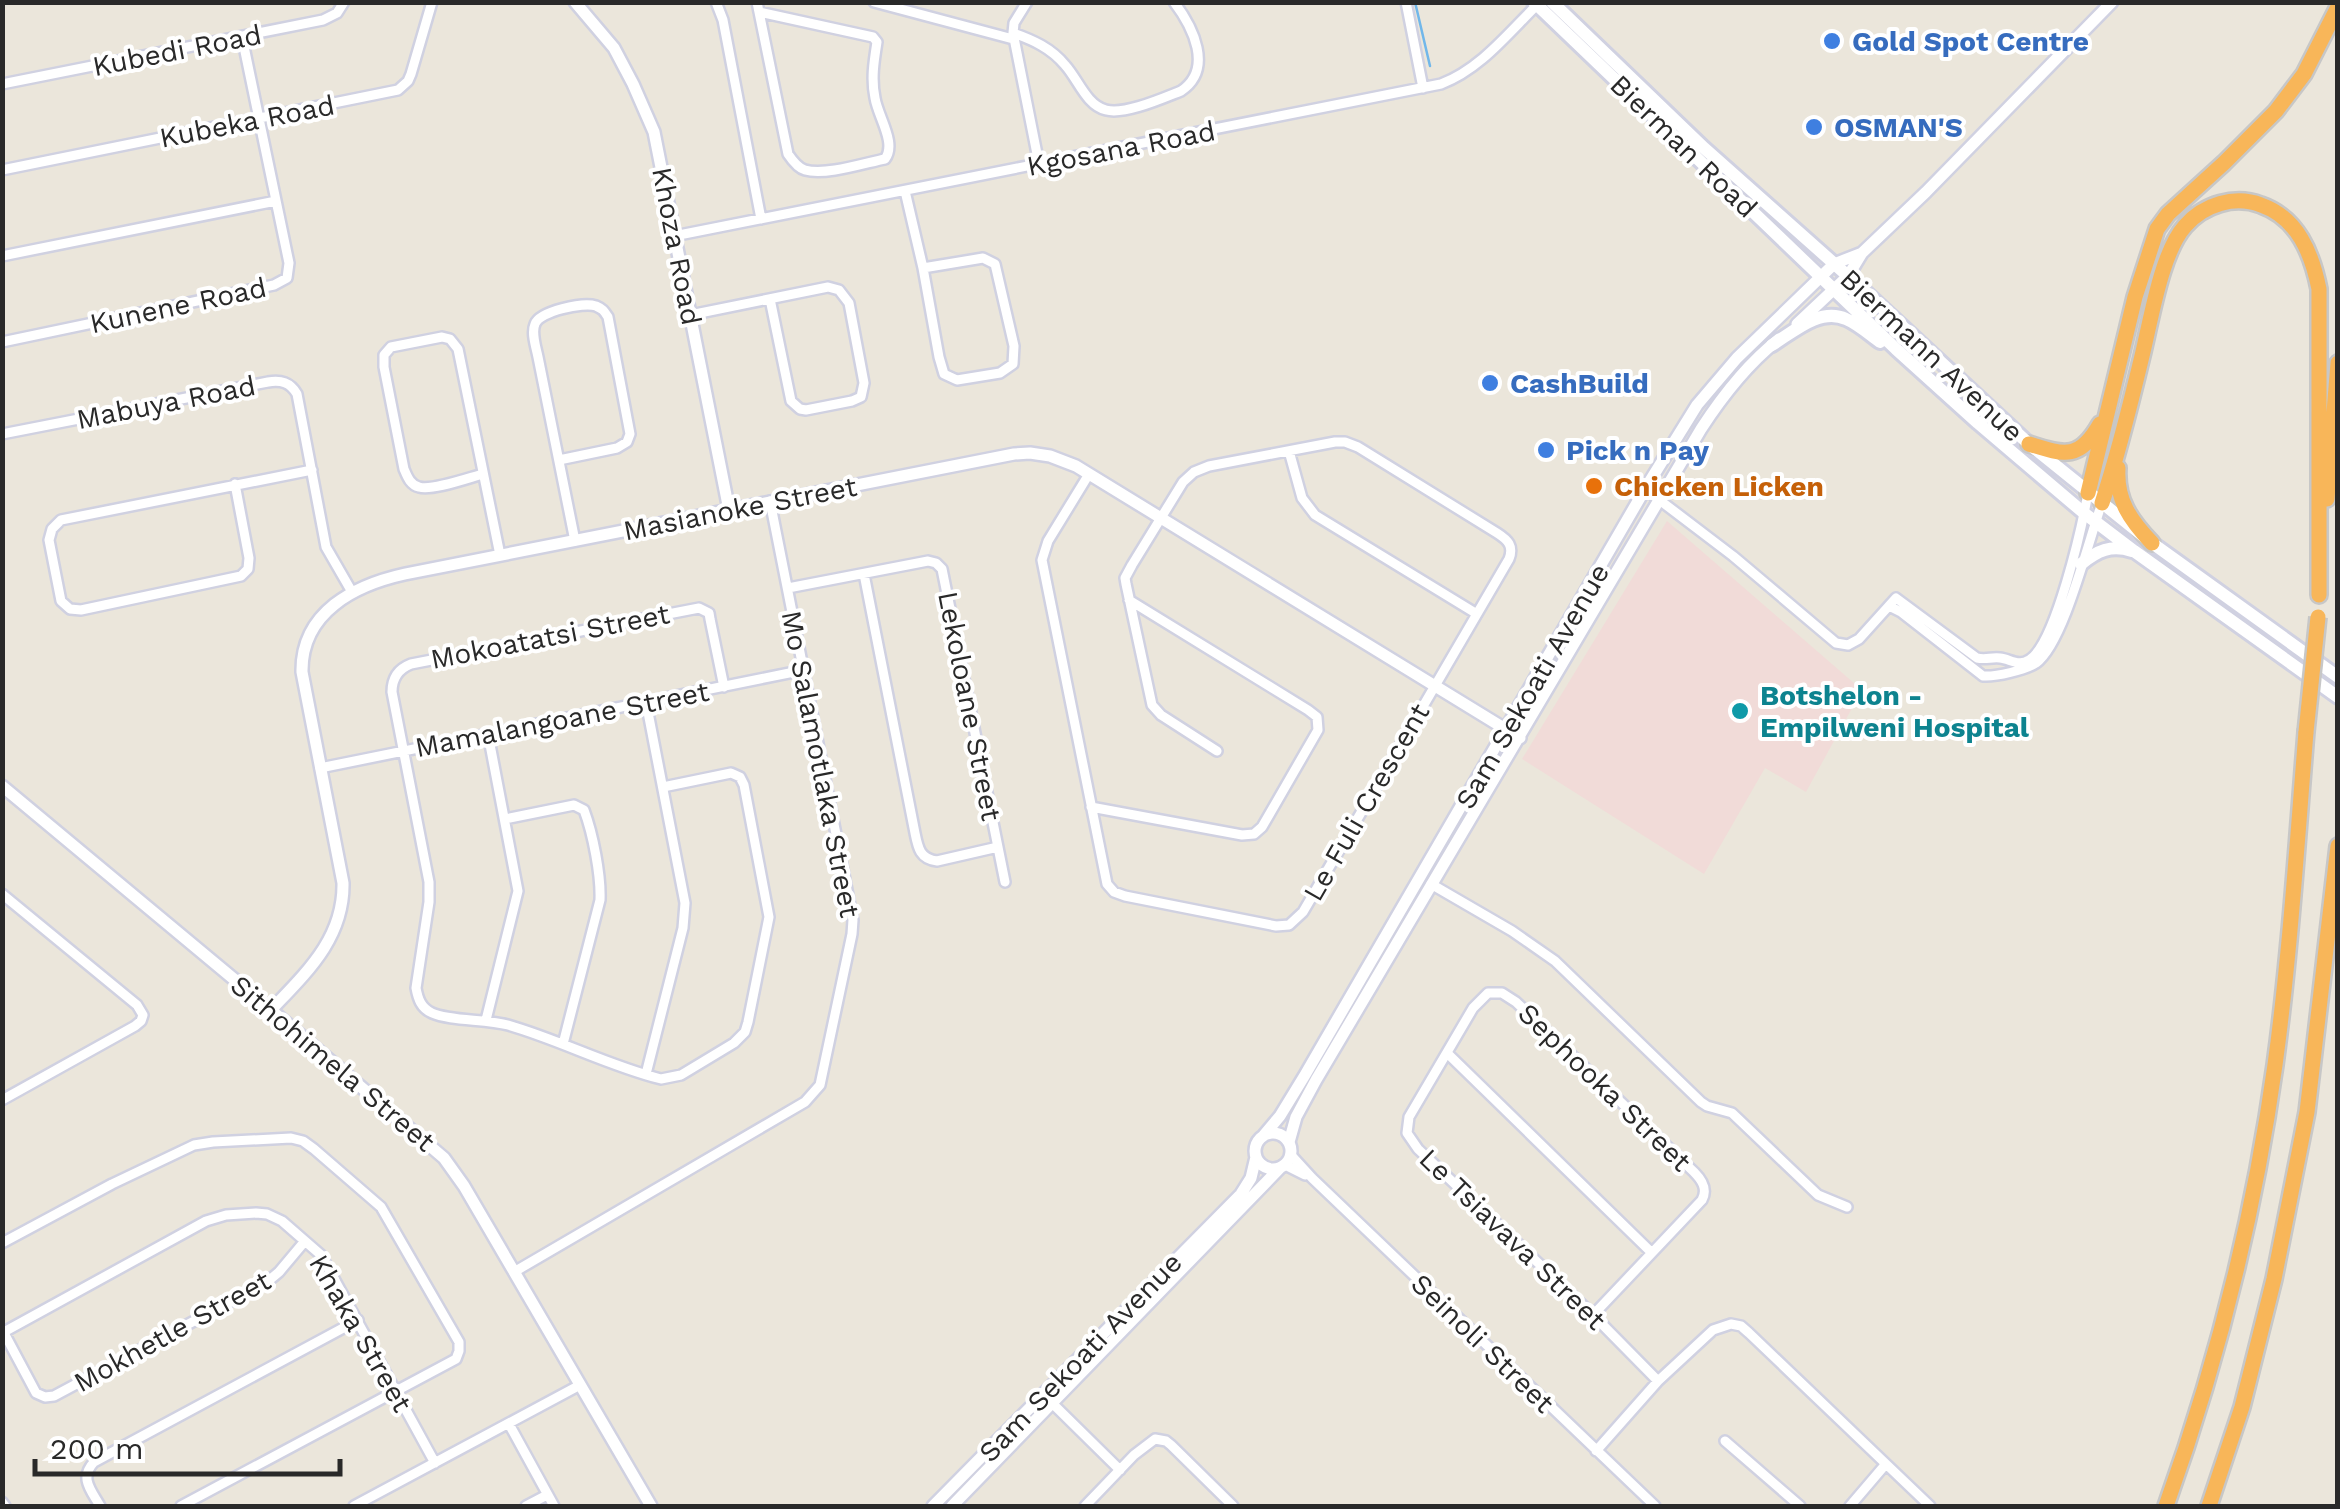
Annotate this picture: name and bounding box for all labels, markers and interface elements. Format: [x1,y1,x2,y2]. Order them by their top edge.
street label: Kubedi Road [90,18,264,83]
place label: Gold Spot Centre [1852,25,2089,58]
marker: Gold Spot Centre [1821,30,1843,52]
street label: Bierman Road [1603,68,1764,225]
street label: Kubeka Road [157,88,337,155]
place label: OSMAN'S [1834,111,1963,144]
street label: Kgosana Road [1024,114,1218,183]
marker: OSMAN'S [1803,116,1825,138]
street label: Khoza Road [645,164,708,328]
street label: Biermann Avenue [1833,262,2030,449]
street label: Kunene Road [87,271,269,340]
place label: CashBuild [1510,367,1649,400]
street label: Mabuya Road [74,369,258,436]
marker: CashBuild [1479,372,1501,394]
place label: Pick n Pay [1566,434,1709,467]
marker: Pick n Pay [1535,439,1557,461]
street label: Masianoke Street [621,470,860,547]
place label: Chicken Licken [1614,470,1824,503]
marker: Chicken Licken [1583,475,1605,497]
street label: Sam Sekoati Avenue [1449,558,1616,815]
street label: Lekoloane Street [931,588,1008,824]
street label: Mokoatatsi Street [428,597,673,676]
street label: Mo Salamotlaka Street [775,608,867,921]
street label: Mamalangoane Street [412,675,712,764]
place label: Botshelon - Empilweni Hospital [1760,679,2030,744]
street label: Le Fuli Crescent [1296,697,1436,907]
marker: Botshelon - Empilweni Hospital [1729,700,1751,722]
street label: Sithohimela Street [224,968,442,1159]
street label: Sephooka Street [1511,997,1698,1178]
street label: Le Tsiavava Street [1413,1142,1613,1337]
street label: Sam Sekoati Avenue [972,1246,1189,1469]
street label: Khaka Street [302,1249,419,1418]
street label: Mokhetle Street [68,1264,277,1399]
street label: Seinoli Street [1404,1267,1561,1420]
scale bar [35,1414,340,1476]
text: 200 m [50,1431,144,1466]

